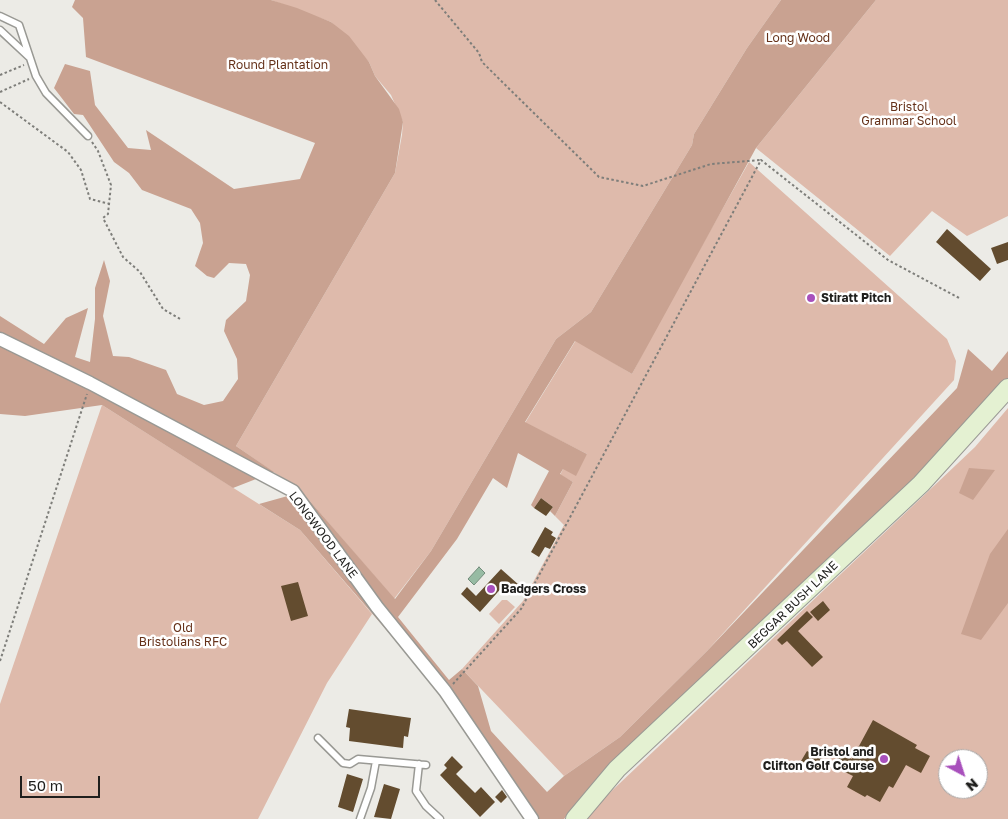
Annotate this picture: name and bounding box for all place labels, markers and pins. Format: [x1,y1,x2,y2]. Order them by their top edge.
place label: Stiratt Pitch [821,291,891,305]
marker: Stiratt Pitch [805,292,817,304]
place label: Badgers Cross [501,582,586,596]
marker: Badgers Cross [485,583,497,595]
place label: Bristol and Clifton Golf Course [763,745,874,773]
marker: Bristol and Clifton Golf Course [878,753,890,765]

